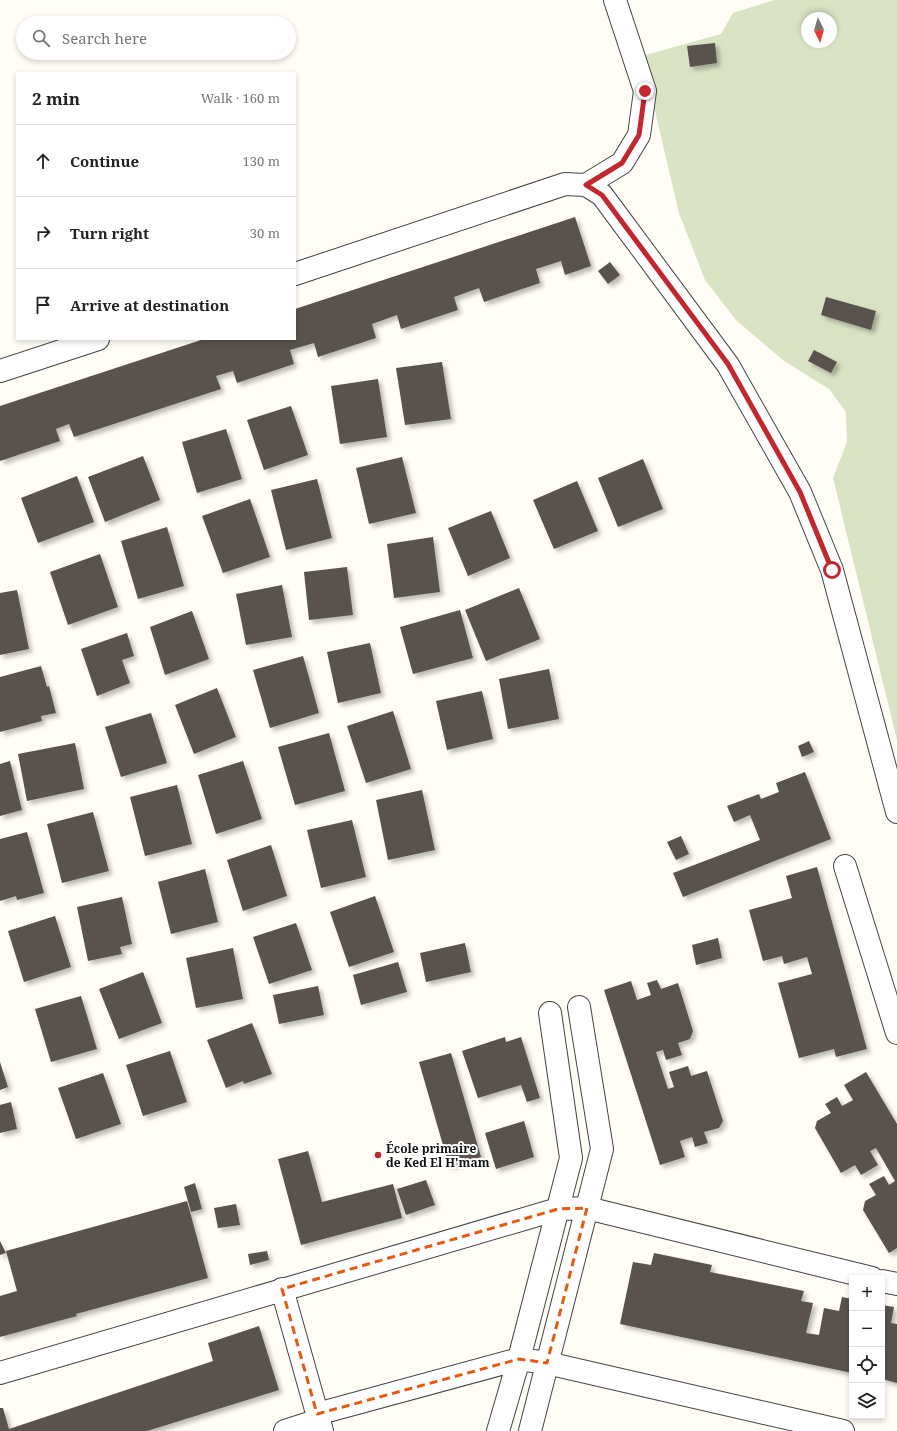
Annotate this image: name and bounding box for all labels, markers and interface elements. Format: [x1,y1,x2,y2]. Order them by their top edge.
north arrow [801,12,837,48]
search box [16,16,296,60]
icon: search [30,27,52,49]
text: Search here [62,28,147,48]
route end [636,82,654,100]
text: 2 min [32,87,80,110]
text: Walk · 160 m [201,89,280,107]
icon: ahead [32,150,54,172]
text: Continue [70,151,139,171]
text: 130 m [243,152,280,170]
icon: right [32,222,54,244]
text: Turn right [70,223,149,243]
text: 30 m [250,224,280,242]
icon: arrive [32,294,54,316]
text: Arrive at destination [70,295,229,315]
route start [823,561,841,579]
place label: École primaire de Ked El H'mam [386,1140,490,1171]
marker: École primaire de Ked El H'mam [373,1150,383,1160]
map controls [849,1275,885,1419]
button: + [849,1275,885,1311]
button: − [849,1311,885,1347]
button: locate [849,1347,885,1383]
button: layers [849,1383,885,1419]

